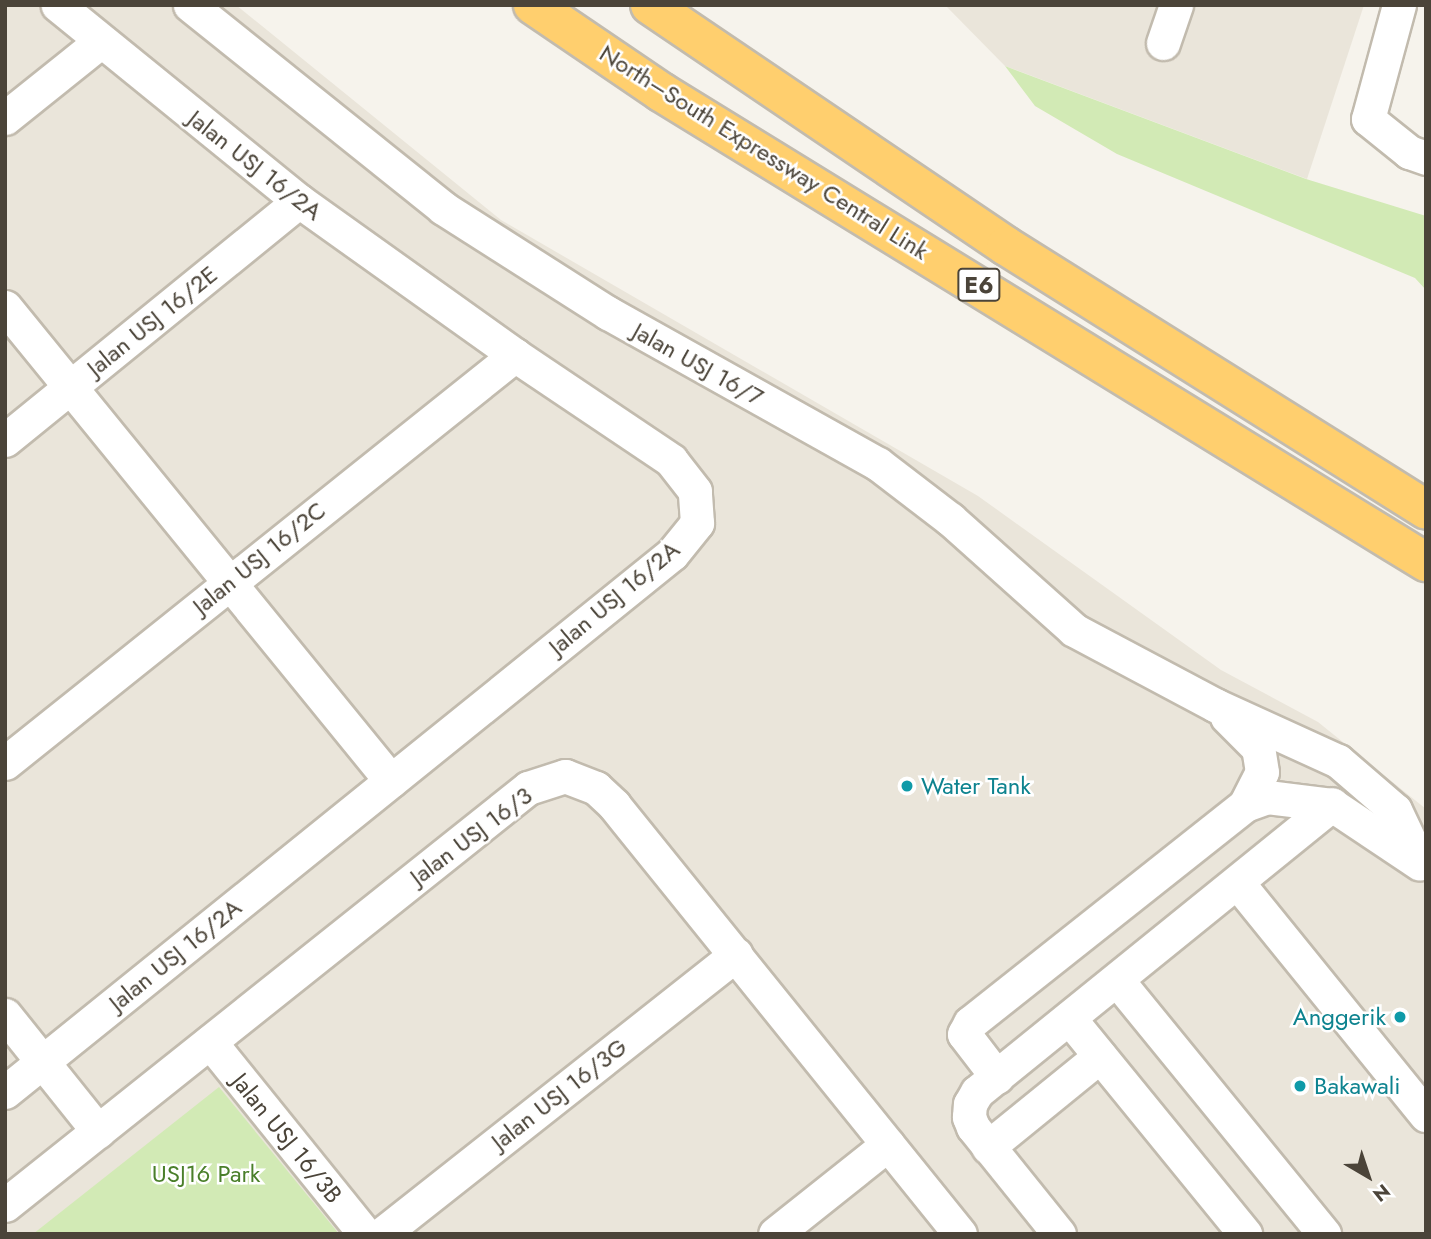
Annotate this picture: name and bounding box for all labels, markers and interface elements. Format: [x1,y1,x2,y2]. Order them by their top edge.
street label: North–South Expressway Central Link [594,39,934,265]
street label: Jalan USJ 16/2A [182,104,328,226]
street label: Jalan USJ 16/2E [81,260,223,382]
road number: E6 [956,266,1002,304]
street label: Jalan USJ 16/7 [628,316,768,412]
street label: Jalan USJ 16/2C [187,496,331,620]
street label: Jalan USJ 16/2A [543,535,685,661]
place label: Water Tank [921,772,1031,800]
marker: Water Tank [899,778,915,794]
street label: Jalan USJ 16/3 [404,781,538,891]
street label: Jalan USJ 16/2A [103,893,247,1017]
place label: Anggerik [1293,1003,1386,1031]
marker: Anggerik [1392,1009,1408,1025]
street label: Jalan USJ 16/3G [486,1032,632,1156]
street label: Jalan USJ 16/3B [226,1067,348,1209]
place label: Bakawali [1314,1072,1401,1100]
marker: Bakawali [1292,1078,1308,1094]
north arrow [1333,1141,1403,1211]
park label: USJ16 Park [152,1160,260,1188]
text: N [1367,1177,1396,1208]

